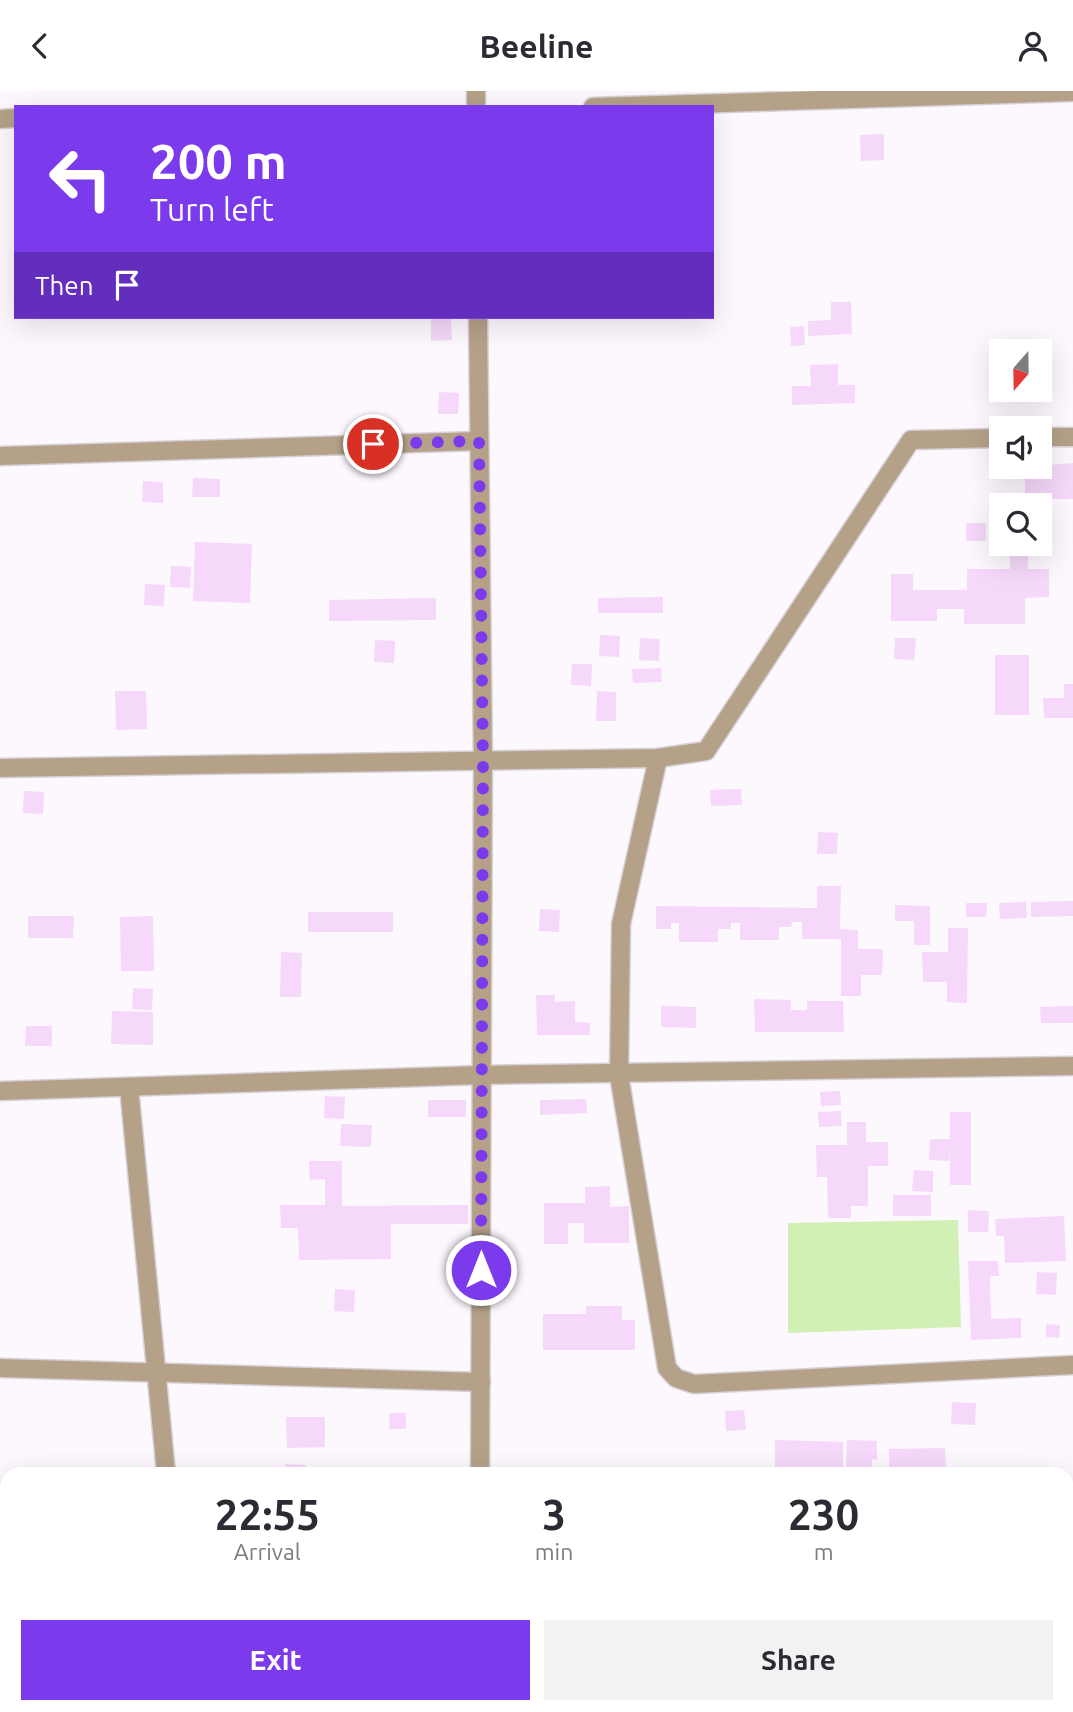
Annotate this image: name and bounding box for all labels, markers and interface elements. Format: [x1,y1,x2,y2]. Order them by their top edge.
icon: back [21,27,59,65]
icon: person [1014,27,1052,65]
text: Beeline [480,28,593,64]
icon: left [35,133,126,224]
text: 200 m [150,133,287,188]
text: Turn left [150,191,274,227]
icon: arrive [108,266,146,304]
text: Then [35,271,94,300]
north arrow [989,339,1052,403]
map controls [989,339,1052,556]
pin [343,414,403,474]
button: sound [989,416,1052,479]
icon: arrive [354,425,392,463]
button: search [989,493,1052,556]
position arrow [444,1233,518,1307]
text: 22:55 [215,1491,320,1538]
text: 3 [542,1491,566,1538]
text: 230 [788,1491,859,1538]
text: Arrival [234,1539,301,1564]
text: min [535,1539,573,1564]
text: m [814,1539,834,1564]
button: Exit [21,1620,530,1700]
button: Share [544,1620,1053,1700]

